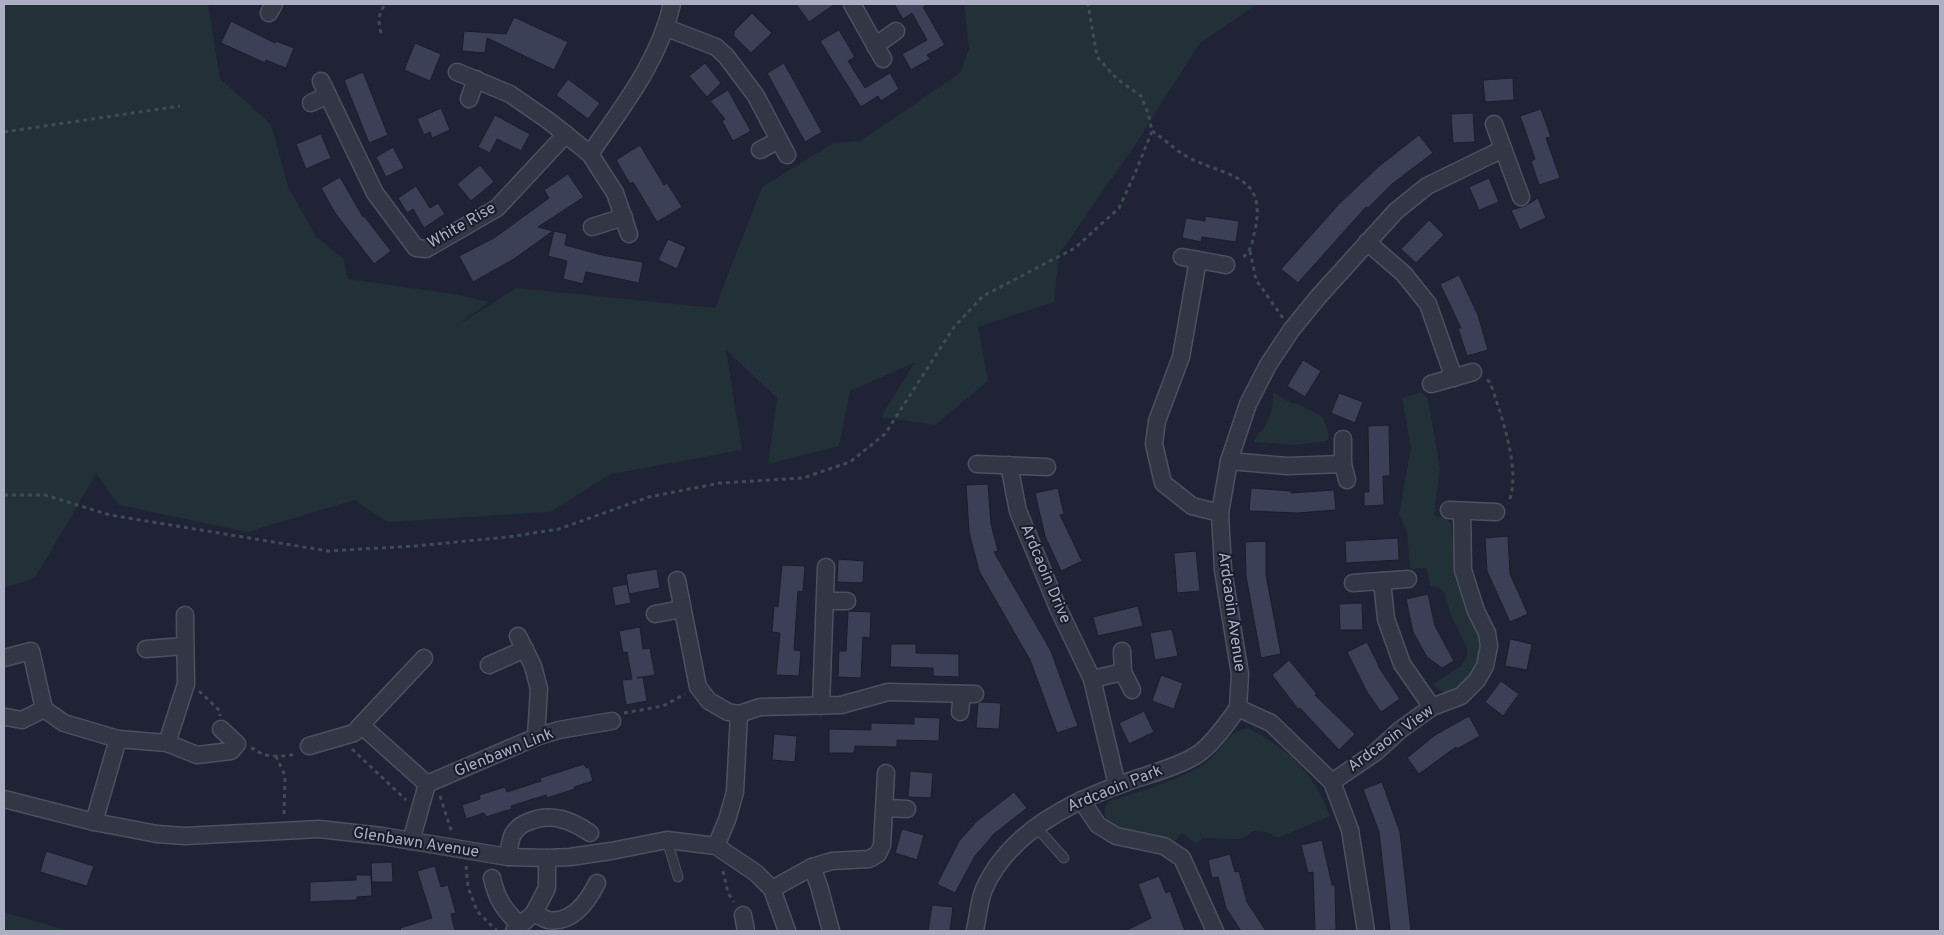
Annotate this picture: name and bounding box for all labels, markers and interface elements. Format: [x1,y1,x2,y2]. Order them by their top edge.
street label: White Rise [424,198,500,254]
street label: Ardcaoin Drive [1015,521,1075,627]
street label: Ardcaoin Avenue [1213,551,1249,673]
street label: Ardcaoin View [1344,701,1438,777]
street label: Glenbawn Link [451,724,557,782]
street label: Ardcaoin Park [1064,761,1166,817]
street label: Glenbawn Avenue [351,823,481,863]

